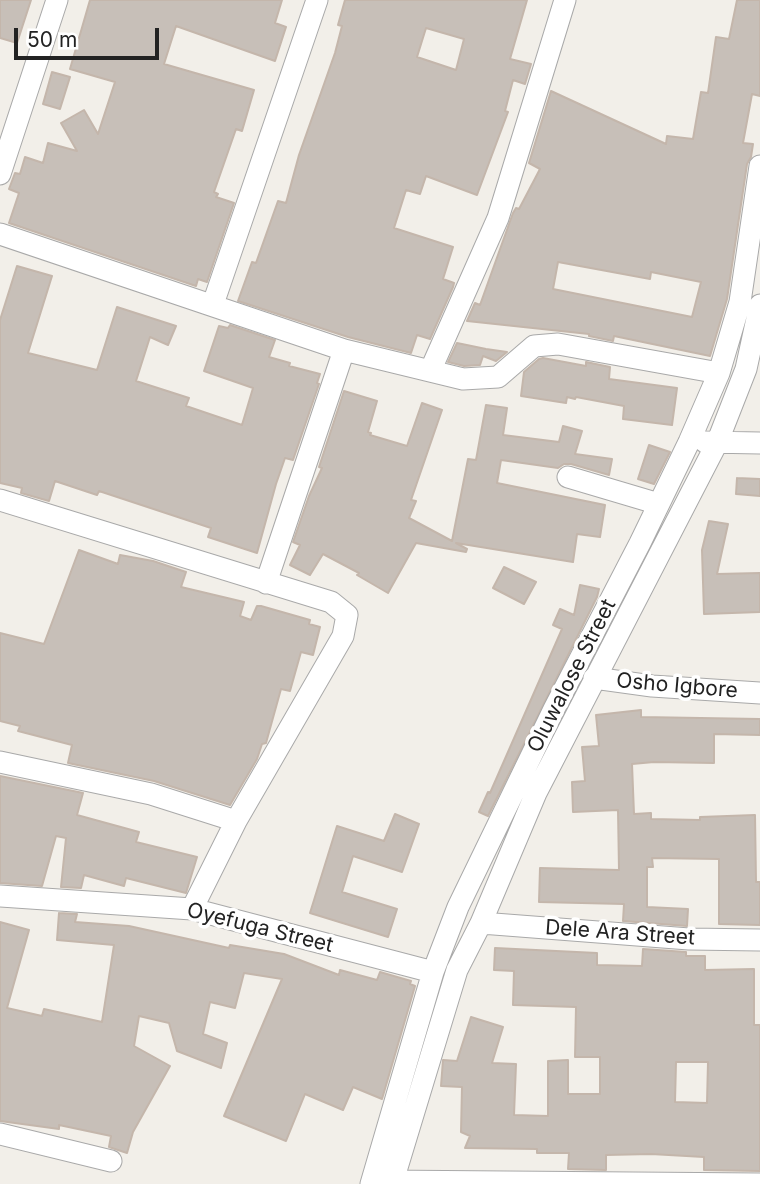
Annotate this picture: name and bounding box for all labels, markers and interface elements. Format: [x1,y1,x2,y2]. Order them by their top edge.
scale bar [18,14,163,58]
text: 50 m [27,27,77,52]
street label: Oluwalose Street [522,595,622,757]
street label: Osho Igbore [615,668,739,704]
street label: Oyefuga Street [184,898,336,958]
street label: Dele Ara Street [544,915,696,951]

